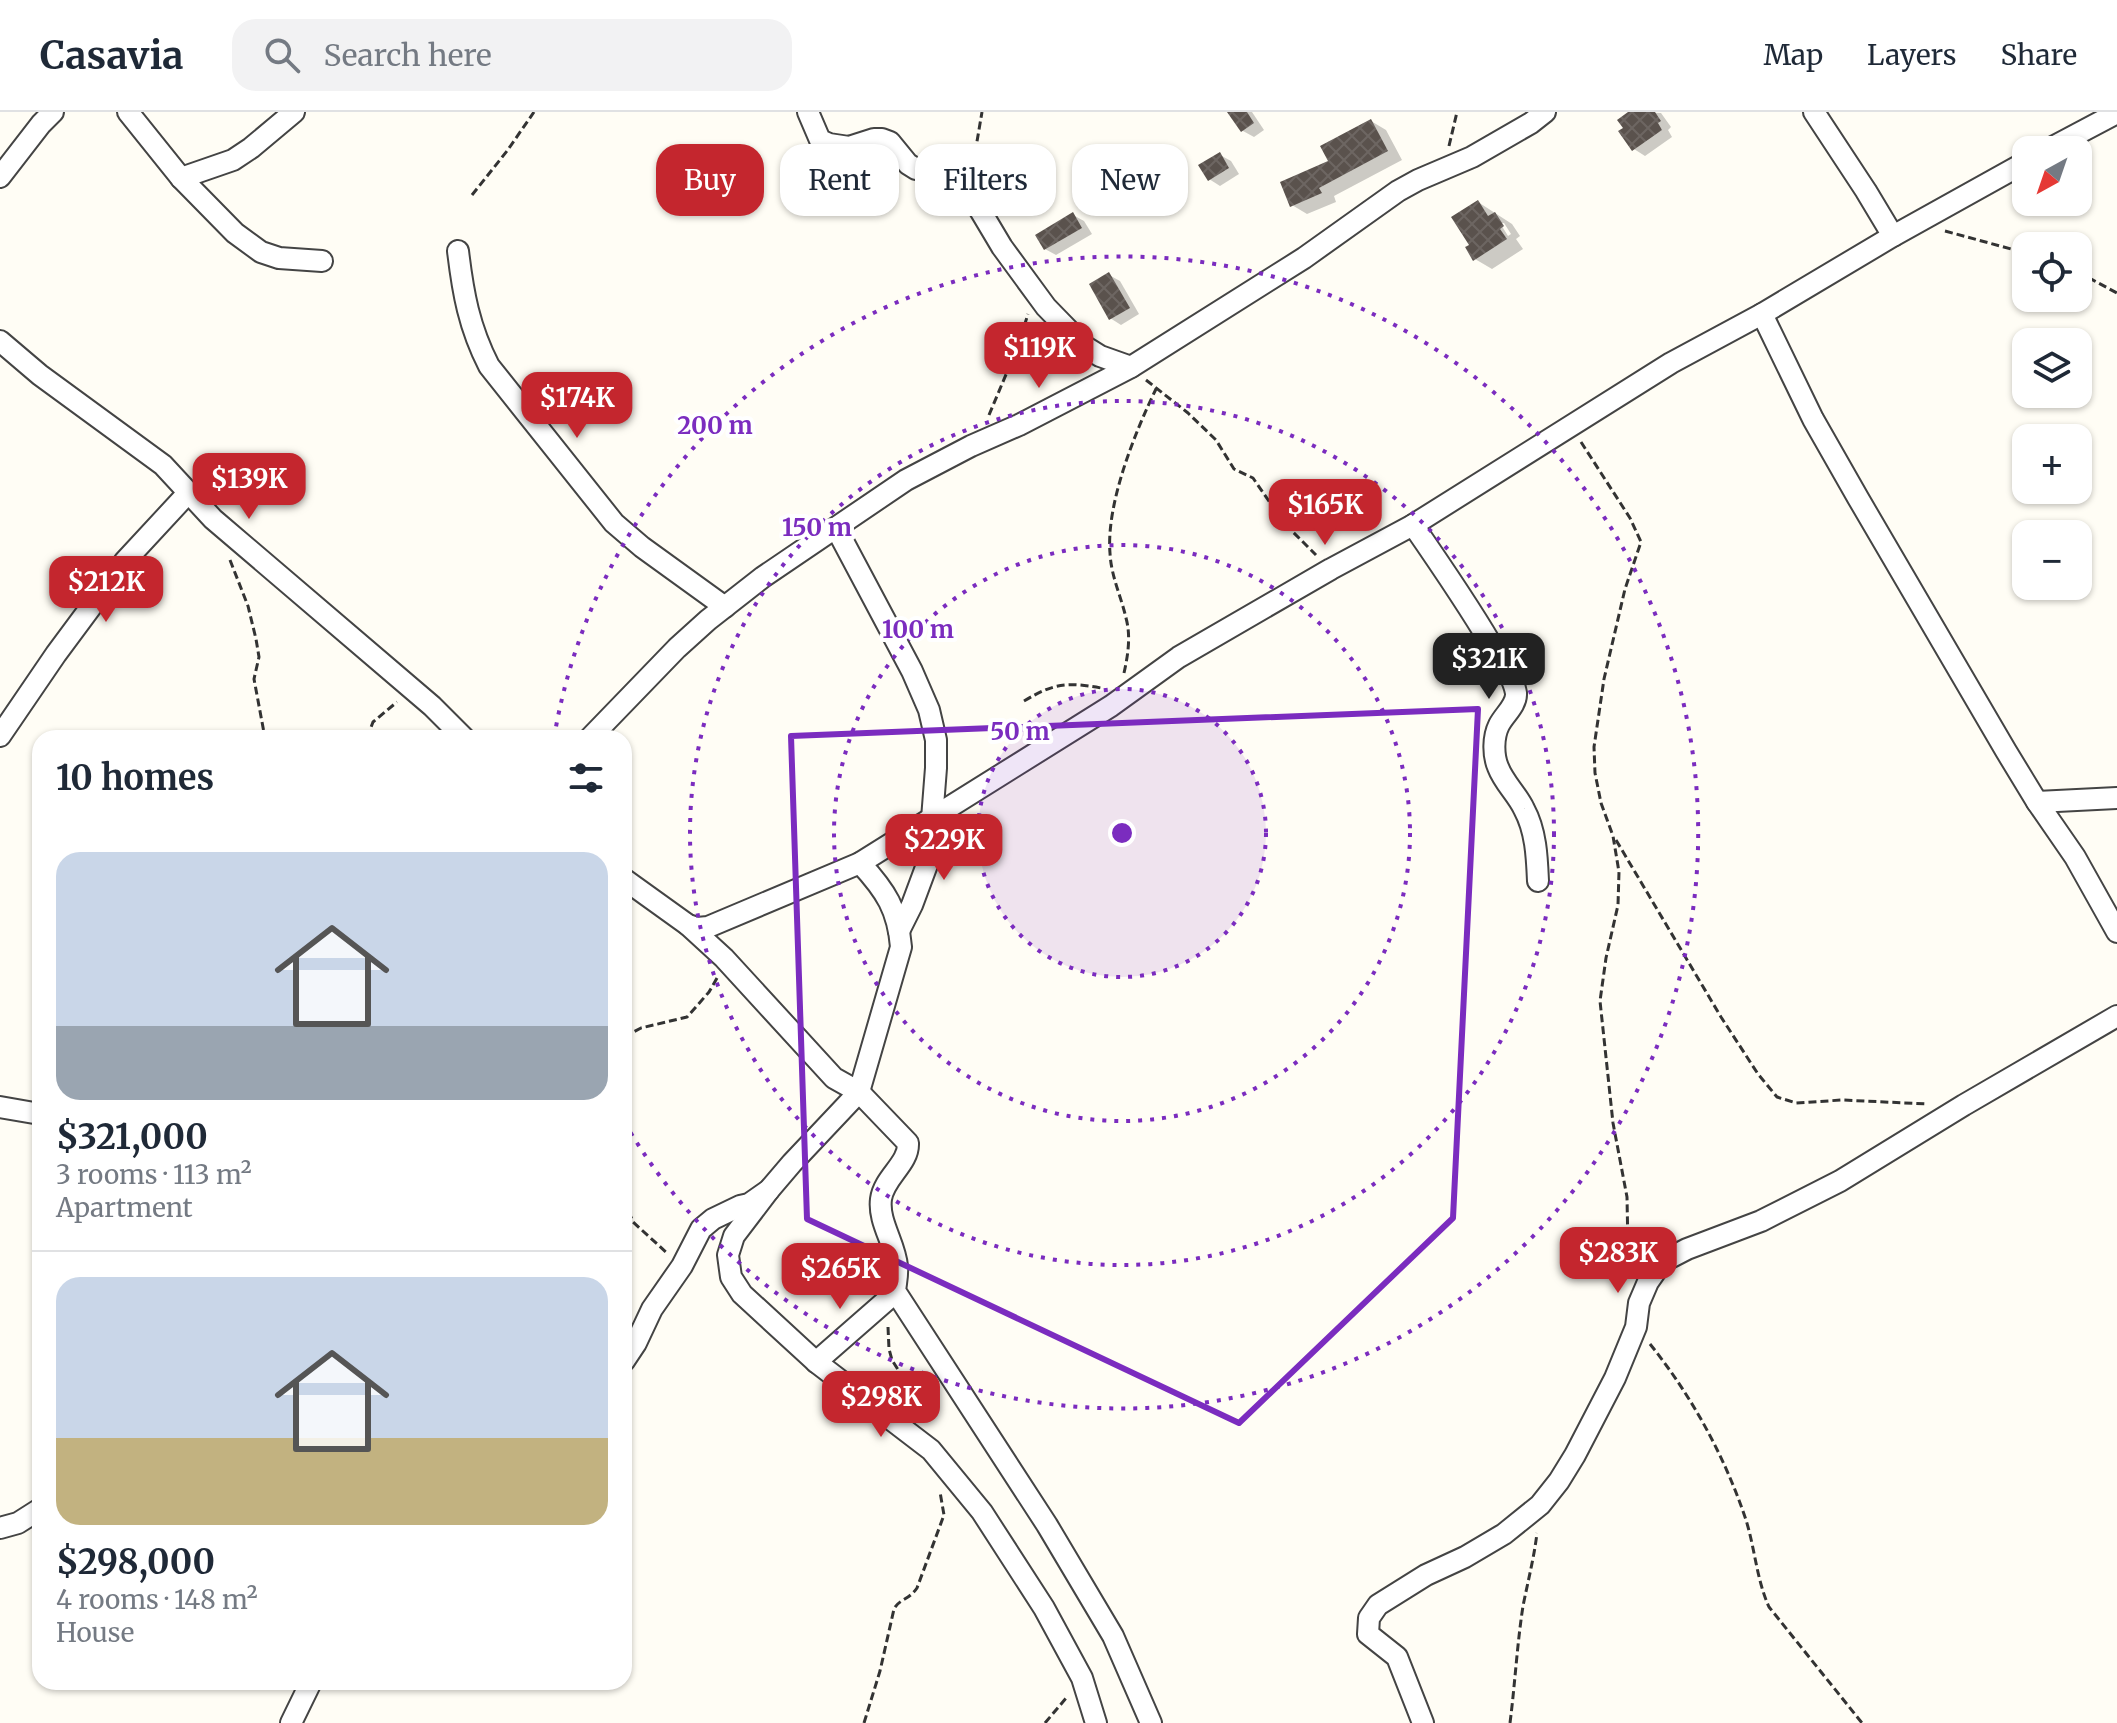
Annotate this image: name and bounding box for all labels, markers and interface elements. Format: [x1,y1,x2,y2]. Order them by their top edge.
search box [232,19,792,91]
text: Casavia [40,32,184,79]
icon: search [260,33,304,77]
text: Search here [324,36,492,74]
text: Map [1763,37,1823,73]
text: Layers [1867,37,1956,73]
text: Share [2000,37,2077,73]
north arrow [2012,136,2092,216]
map controls [2012,136,2092,600]
chip: Buy [656,144,764,216]
chip: Rent [780,144,899,216]
chip: Filters [915,144,1056,216]
chip: New [1072,144,1188,216]
button: locate [2012,232,2092,312]
pin: $119K [983,322,1095,390]
button: layers [2012,328,2092,408]
text: $119K [1002,331,1076,364]
pin: $174K [521,372,633,440]
text: $174K [539,381,615,414]
text: 200 m [677,410,753,441]
button: + [2012,424,2092,504]
pin: $139K [193,453,305,521]
text: $139K [211,462,287,495]
pin: $165K [1269,479,1381,547]
text: $165K [1287,488,1363,521]
text: 150 m [782,512,852,543]
button: − [2012,520,2092,600]
pin: $212K [50,556,162,624]
text: $212K [67,565,145,598]
text: 100 m [882,614,954,645]
pin: $321K [1433,633,1545,701]
text: $321K [1451,642,1527,675]
text: 50 m [990,716,1050,747]
icon: filters [564,756,608,800]
text: 10 homes [56,757,214,799]
pin: $229K [888,814,1000,882]
centre of rings [1108,819,1136,847]
text: $229K [903,823,985,856]
icon: home [260,904,404,1048]
text: $321,000 [56,1116,208,1158]
text: 3 rooms · 113 m² [56,1158,252,1191]
text: Apartment [56,1191,193,1224]
pin: $283K [1562,1227,1674,1295]
text: $283K [1578,1236,1658,1269]
pin: $265K [784,1243,896,1311]
text: $265K [800,1252,880,1285]
icon: home [260,1329,404,1473]
pin: $298K [825,1371,937,1439]
text: $298K [840,1380,922,1413]
text: $298,000 [56,1541,215,1583]
text: 4 rooms · 148 m² [56,1583,258,1616]
text: House [56,1616,134,1649]

